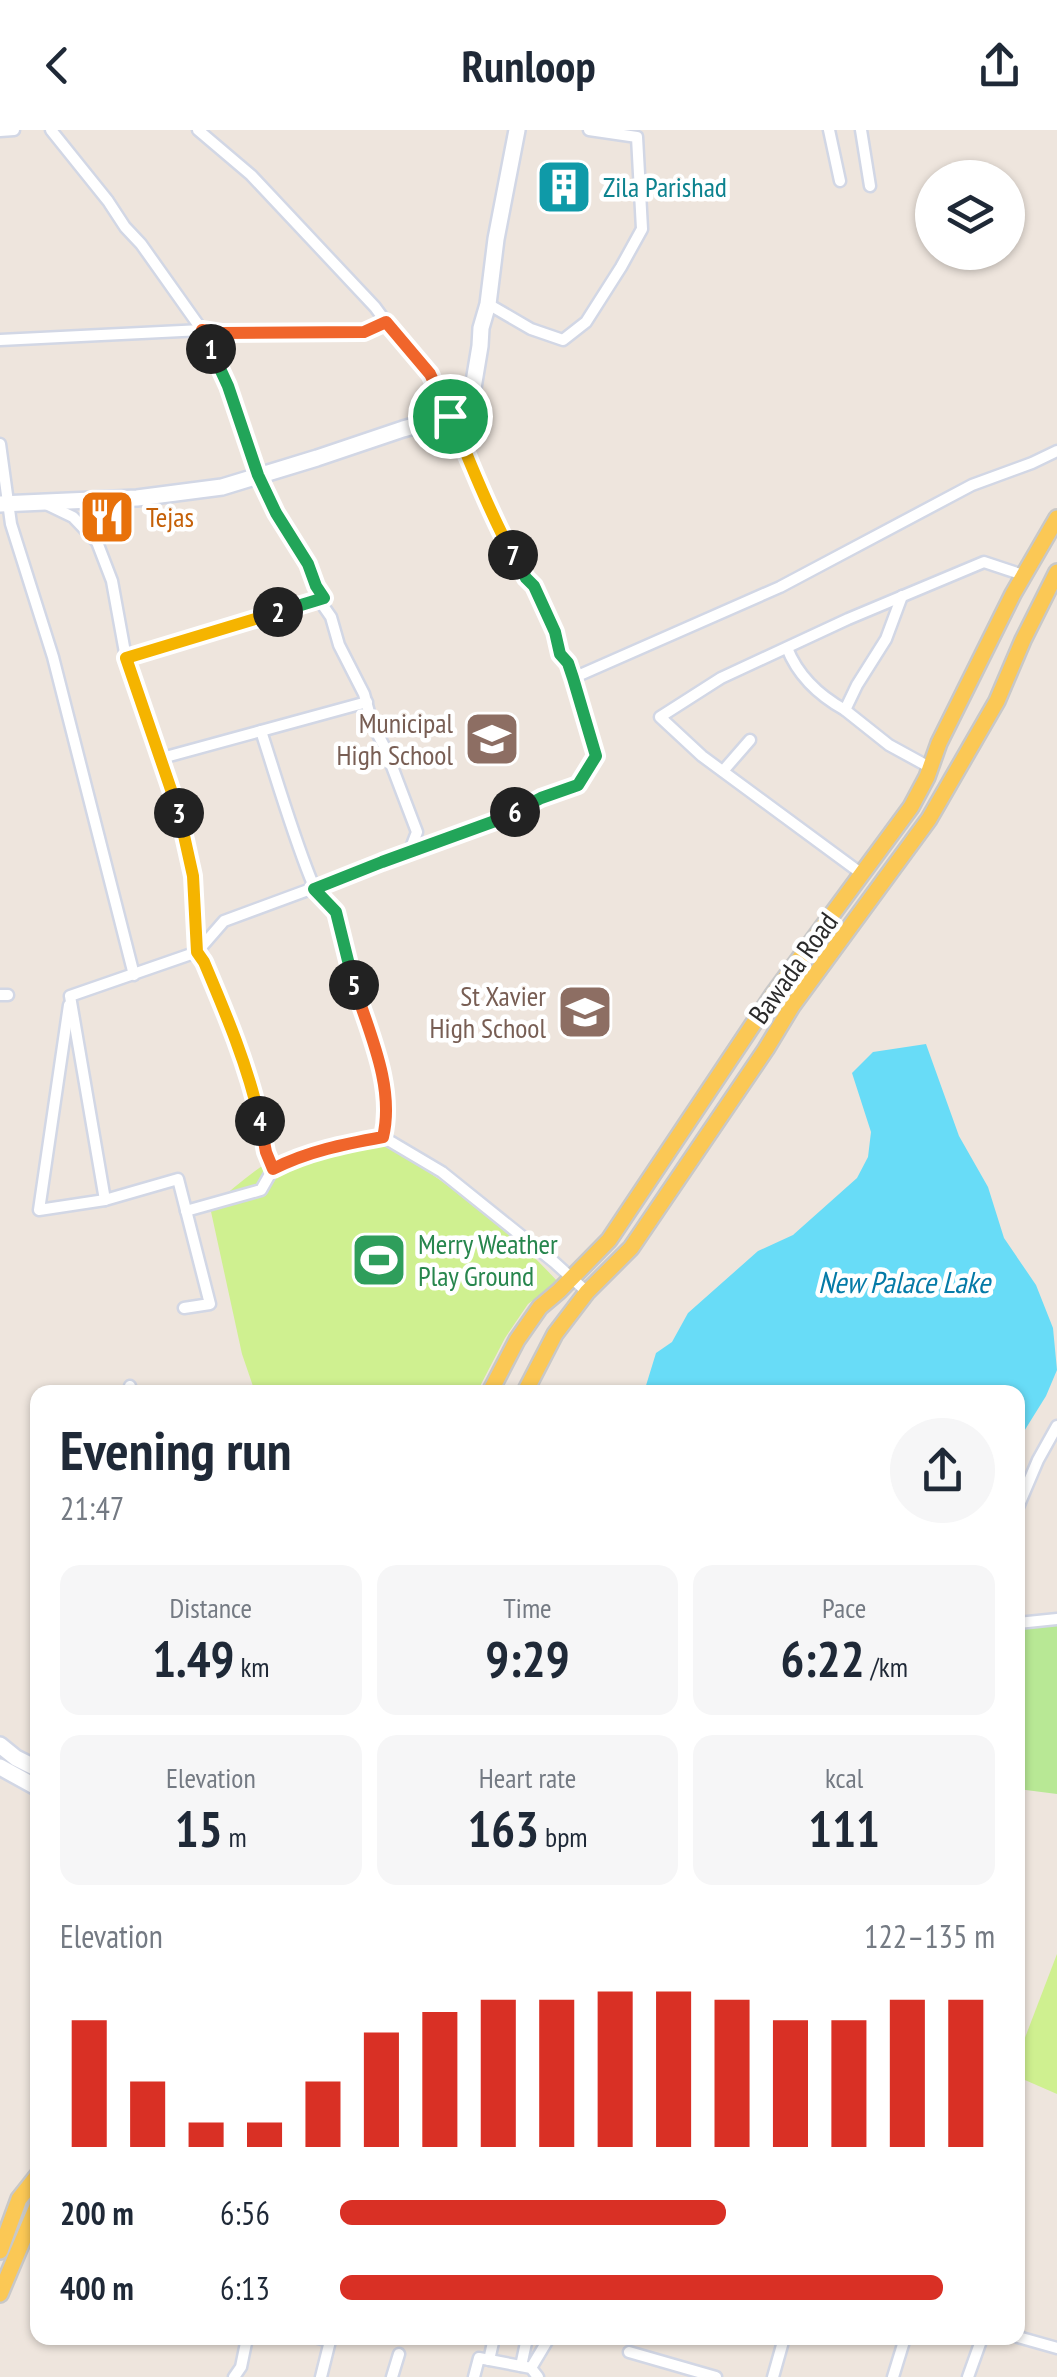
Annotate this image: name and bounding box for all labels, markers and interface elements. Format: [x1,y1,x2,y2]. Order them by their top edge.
text: Runloop [461,36,596,94]
icon: back [30,38,85,93]
icon: share [972,38,1027,93]
building icon: Zila Parishad [534,157,594,217]
map controls [915,160,1025,270]
button: layers [915,160,1025,270]
place label: Zila Parishad [603,168,727,205]
pin: 1 [186,324,236,374]
text: 1 [204,330,218,367]
pin [408,374,493,459]
icon: arrive [423,389,478,444]
restaurant icon: Tejas [77,487,137,547]
place label: Tejas [146,498,194,535]
pin: 7 [488,530,538,580]
text: 7 [506,536,520,573]
pin: 2 [253,587,303,637]
text: 2 [271,593,285,630]
place label: Municipal High School [337,704,453,773]
school or university icon: Municipal High School [462,709,522,769]
pin: 6 [490,787,540,837]
pin: 3 [154,788,204,838]
text: 6 [508,793,522,830]
text: 3 [172,794,186,831]
street label: Bawada Road [740,905,846,1031]
pin: 5 [329,960,379,1010]
text: 5 [347,966,361,1003]
place label: St Xavier High School [430,977,546,1046]
school or university icon: St Xavier High School [555,982,615,1042]
pin: 4 [235,1096,285,1146]
text: 4 [253,1102,267,1139]
place label: Merry Weather Play Ground [418,1225,558,1294]
sports icon: Merry Weather Play Ground [349,1230,409,1290]
water label: New Palace Lake [818,1262,992,1301]
text: Evening run [60,1414,292,1485]
button: share [890,1418,995,1523]
text: 21:47 [60,1487,124,1529]
text: Distance [170,1589,252,1626]
text: Time [503,1589,552,1626]
text: Pace [822,1589,866,1626]
text: 1.49 [152,1626,234,1691]
text: 9:29 [485,1626,570,1691]
text: 6:22 [780,1626,865,1691]
text: km [234,1648,270,1685]
text: /km [865,1648,908,1685]
text: Elevation [166,1759,256,1796]
text: Heart rate [479,1759,576,1796]
text: kcal [825,1759,863,1796]
text: 15 [175,1796,223,1861]
text: 163 [467,1796,539,1861]
text: 111 [808,1796,880,1861]
text: m [223,1818,247,1855]
text: bpm [539,1818,588,1855]
text: Elevation [60,1915,163,1957]
text: 122–135 m [864,1915,995,1957]
text: 200 m [60,2192,134,2234]
text: 6:56 [220,2192,270,2234]
text: 400 m [60,2267,134,2309]
text: 6:13 [220,2267,270,2309]

